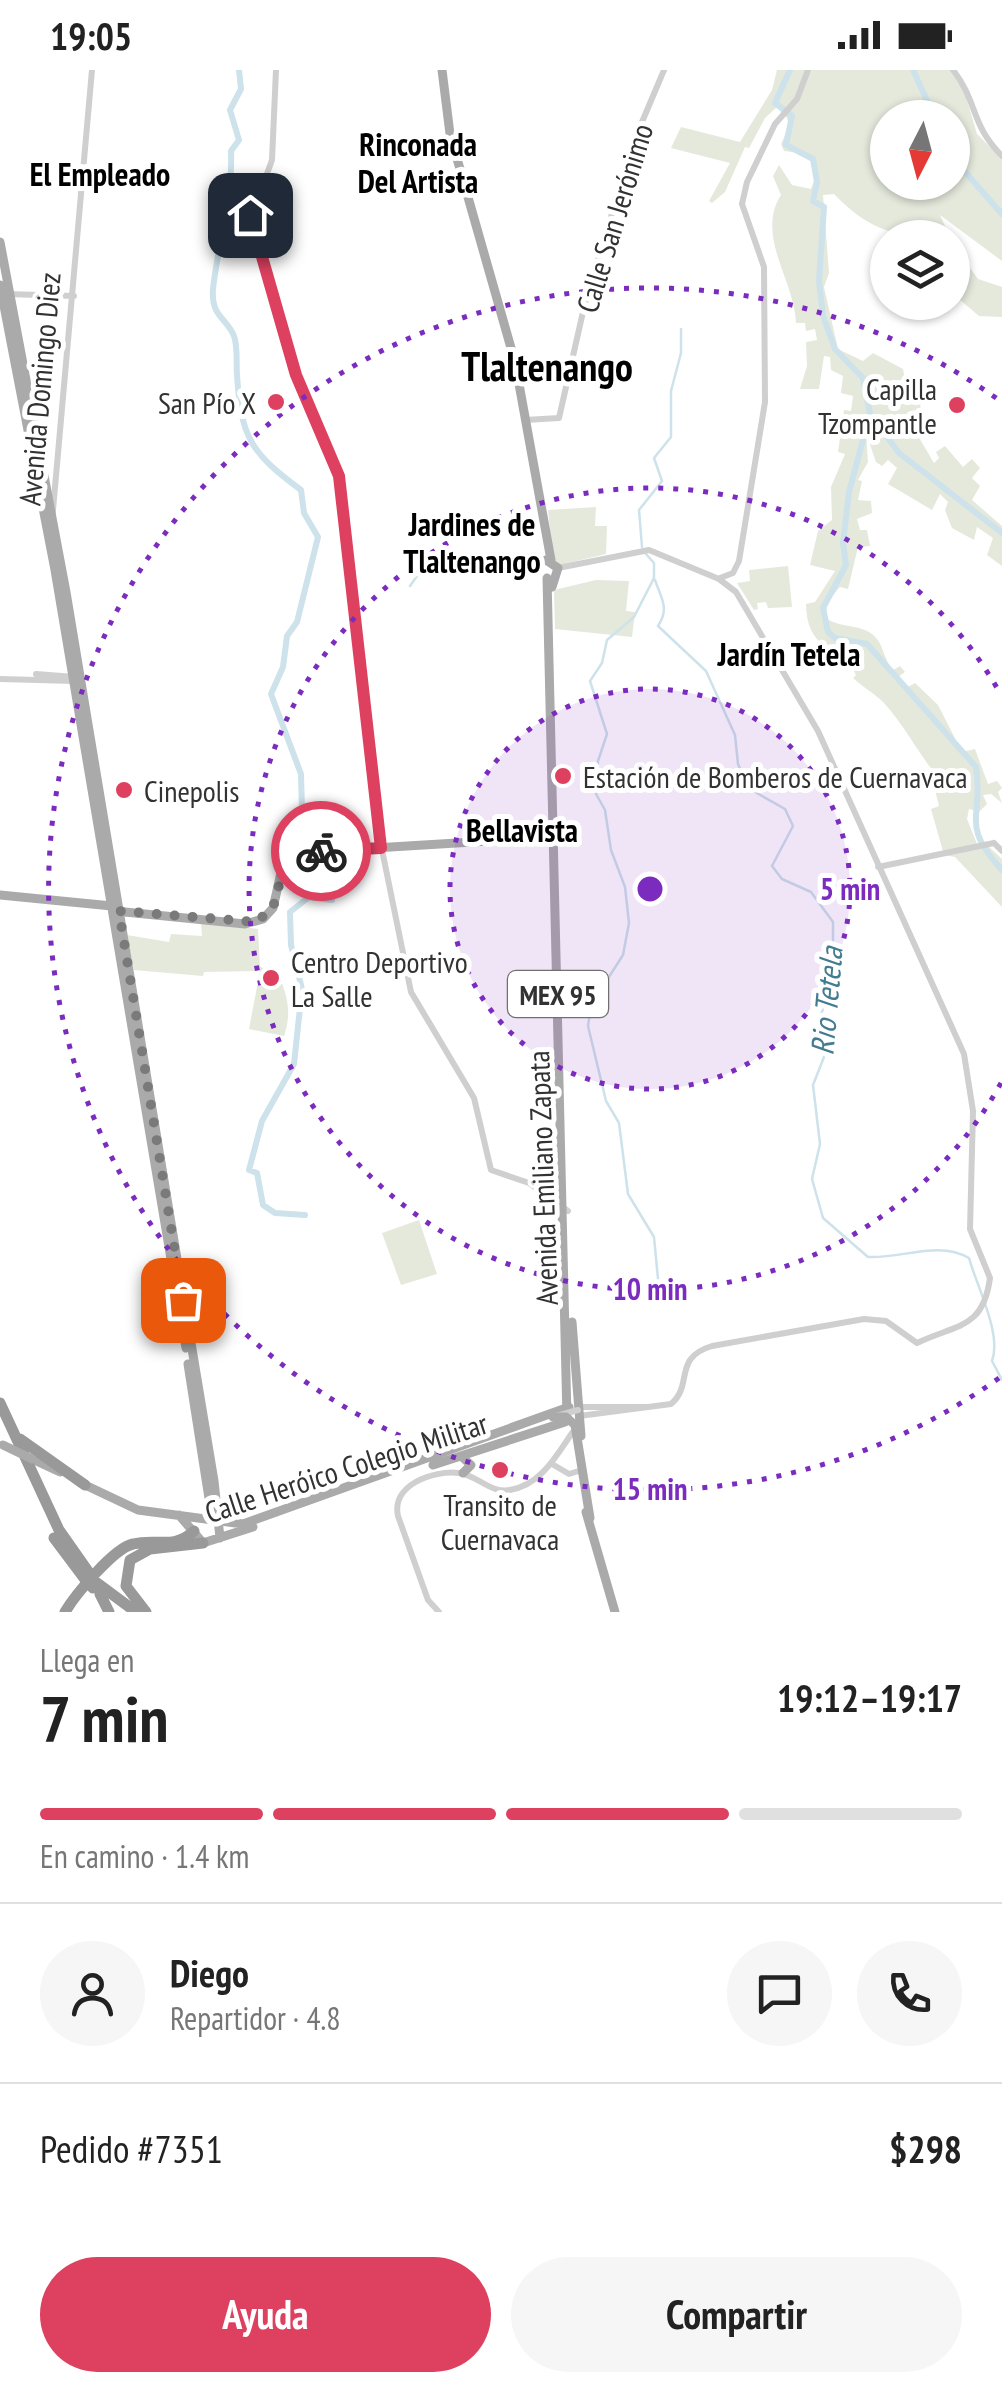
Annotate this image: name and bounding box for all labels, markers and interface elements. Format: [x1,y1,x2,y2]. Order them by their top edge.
text: 19:05 [50,11,132,60]
north arrow [870,100,970,200]
map controls [870,100,970,320]
street label: Calle San Jerónimo [567,119,661,317]
district label: Rinconada Del Artista [358,123,478,202]
district label: El Empleado [30,153,170,195]
pin [208,173,293,258]
icon: home [223,188,278,243]
button: layers [870,220,970,320]
street label: Avenida Domingo Diez [9,271,69,507]
district label: Tlaltenango [461,340,633,392]
place label: Capilla Tzompantle [818,369,937,442]
place label: San Pío X [158,383,256,422]
marker: San Pío X [265,391,287,413]
marker: Capilla Tzompantle [946,394,968,416]
district label: Jardines de Tlaltenango [403,503,541,582]
district label: Jardín Tetela [717,633,860,675]
place label: Estación de Bomberos de Cuernavaca [583,757,968,796]
marker: Estación de Bomberos de Cuernavaca [552,765,574,787]
place label: Cinepolis [144,771,239,810]
marker: Cinepolis [113,779,135,801]
courier [271,801,371,901]
district label: Bellavista [466,809,578,851]
icon: bike [294,824,349,879]
text: 5 min [820,869,880,908]
centre of rings [632,871,668,907]
place label: Centro Deportivo La Salle [291,942,468,1015]
water label: Rio Tetela [800,943,852,1057]
marker: Centro Deportivo La Salle [260,967,282,989]
road number: MEX 95 [508,971,608,1017]
street label: Avenida Emiliano Zapata [518,1050,566,1306]
pin [141,1258,226,1343]
text: 10 min [613,1269,687,1308]
icon: bag [156,1273,211,1328]
street label: Calle Heróico Colegio Militar [200,1403,493,1531]
marker: Transito de Cuernavaca [489,1459,511,1481]
text: 15 min [613,1469,687,1508]
place label: Transito de Cuernavaca [441,1485,559,1558]
text: Llega en [40,1639,134,1681]
text: 19:12–19:17 [777,1673,962,1722]
text: 7 min [40,1676,168,1760]
text: En camino · 1.4 km [40,1835,249,1877]
button: person [40,1941,145,2046]
button: chat [727,1941,832,2046]
button: phone [857,1941,962,2046]
text: Diego [170,1948,249,1997]
text: Repartidor · 4.8 [170,1997,341,2039]
text: Pedido #7351 [40,2124,223,2173]
text: $298 [889,2124,962,2173]
button: Ayuda [40,2257,491,2372]
button: Compartir [511,2257,962,2372]

